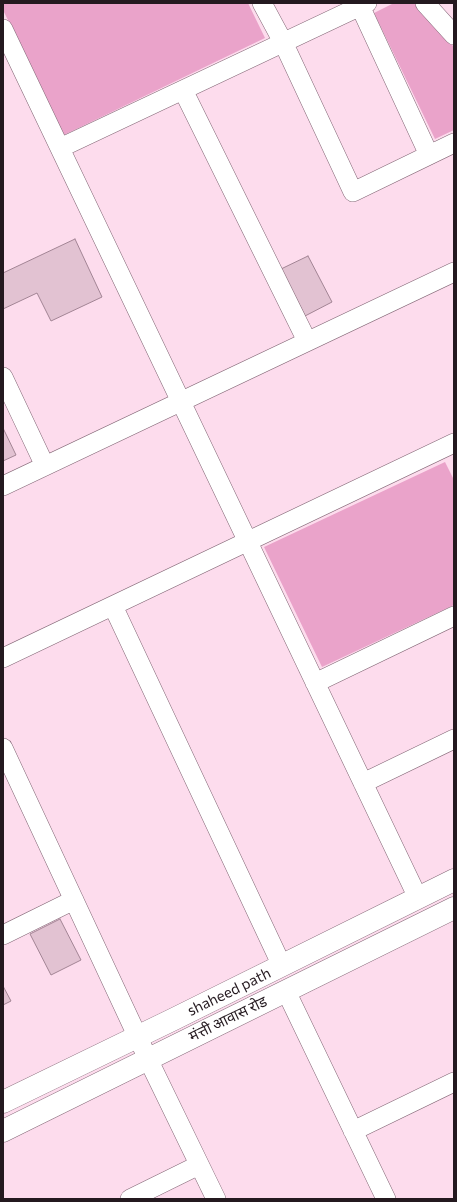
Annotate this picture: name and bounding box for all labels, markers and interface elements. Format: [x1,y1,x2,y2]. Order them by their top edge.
street label: shaheed path [184,964,274,1020]
street label: मंत्ती आवास रोड [186,992,270,1046]

